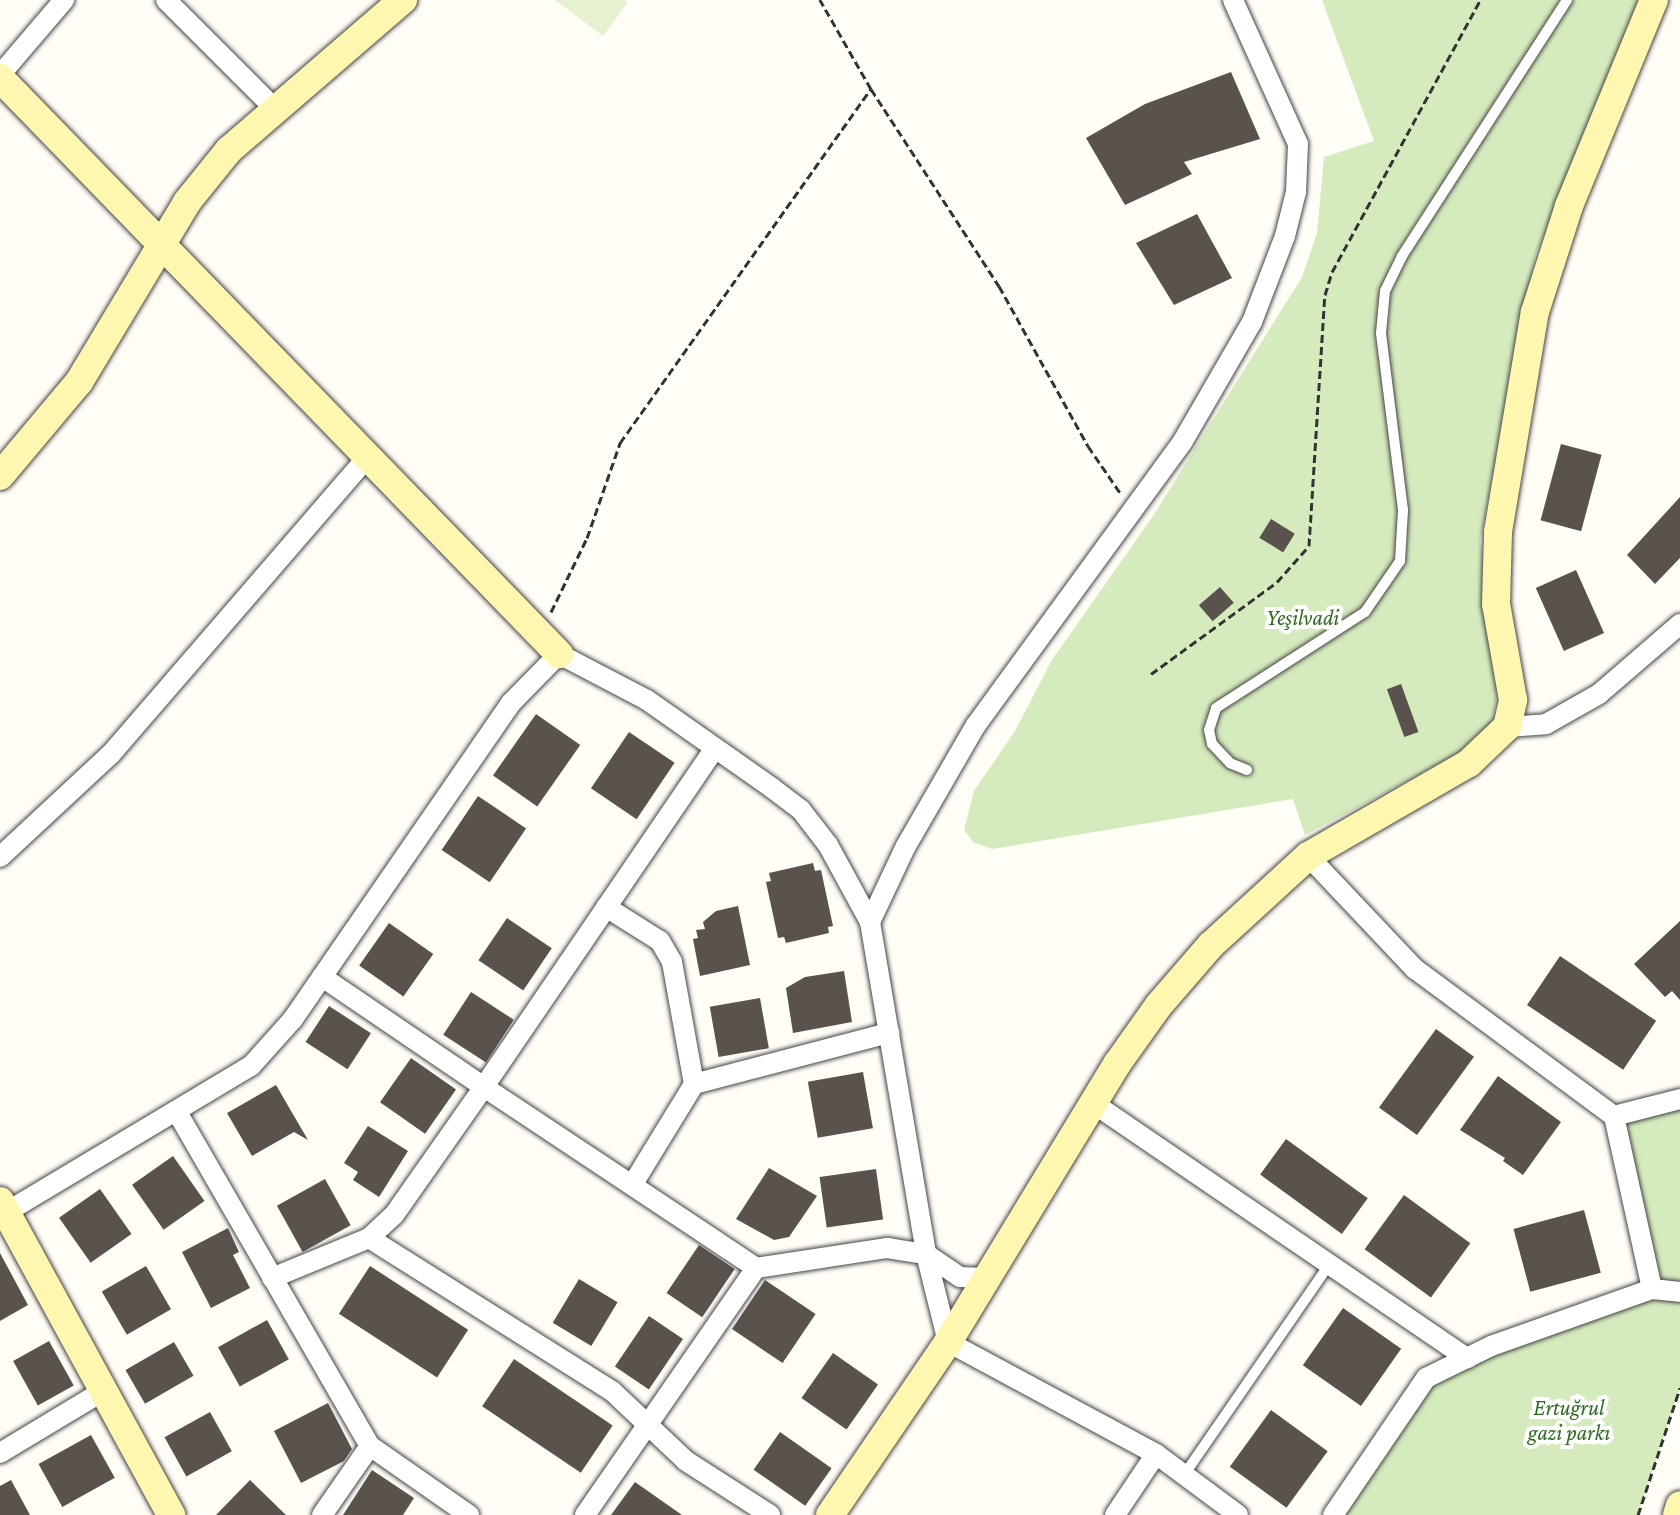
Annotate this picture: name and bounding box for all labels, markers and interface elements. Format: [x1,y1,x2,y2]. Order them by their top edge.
park label: Yeşilvadi [1267,605,1339,631]
park label: Ertuğrul gazi parkı [1528,1394,1610,1446]

